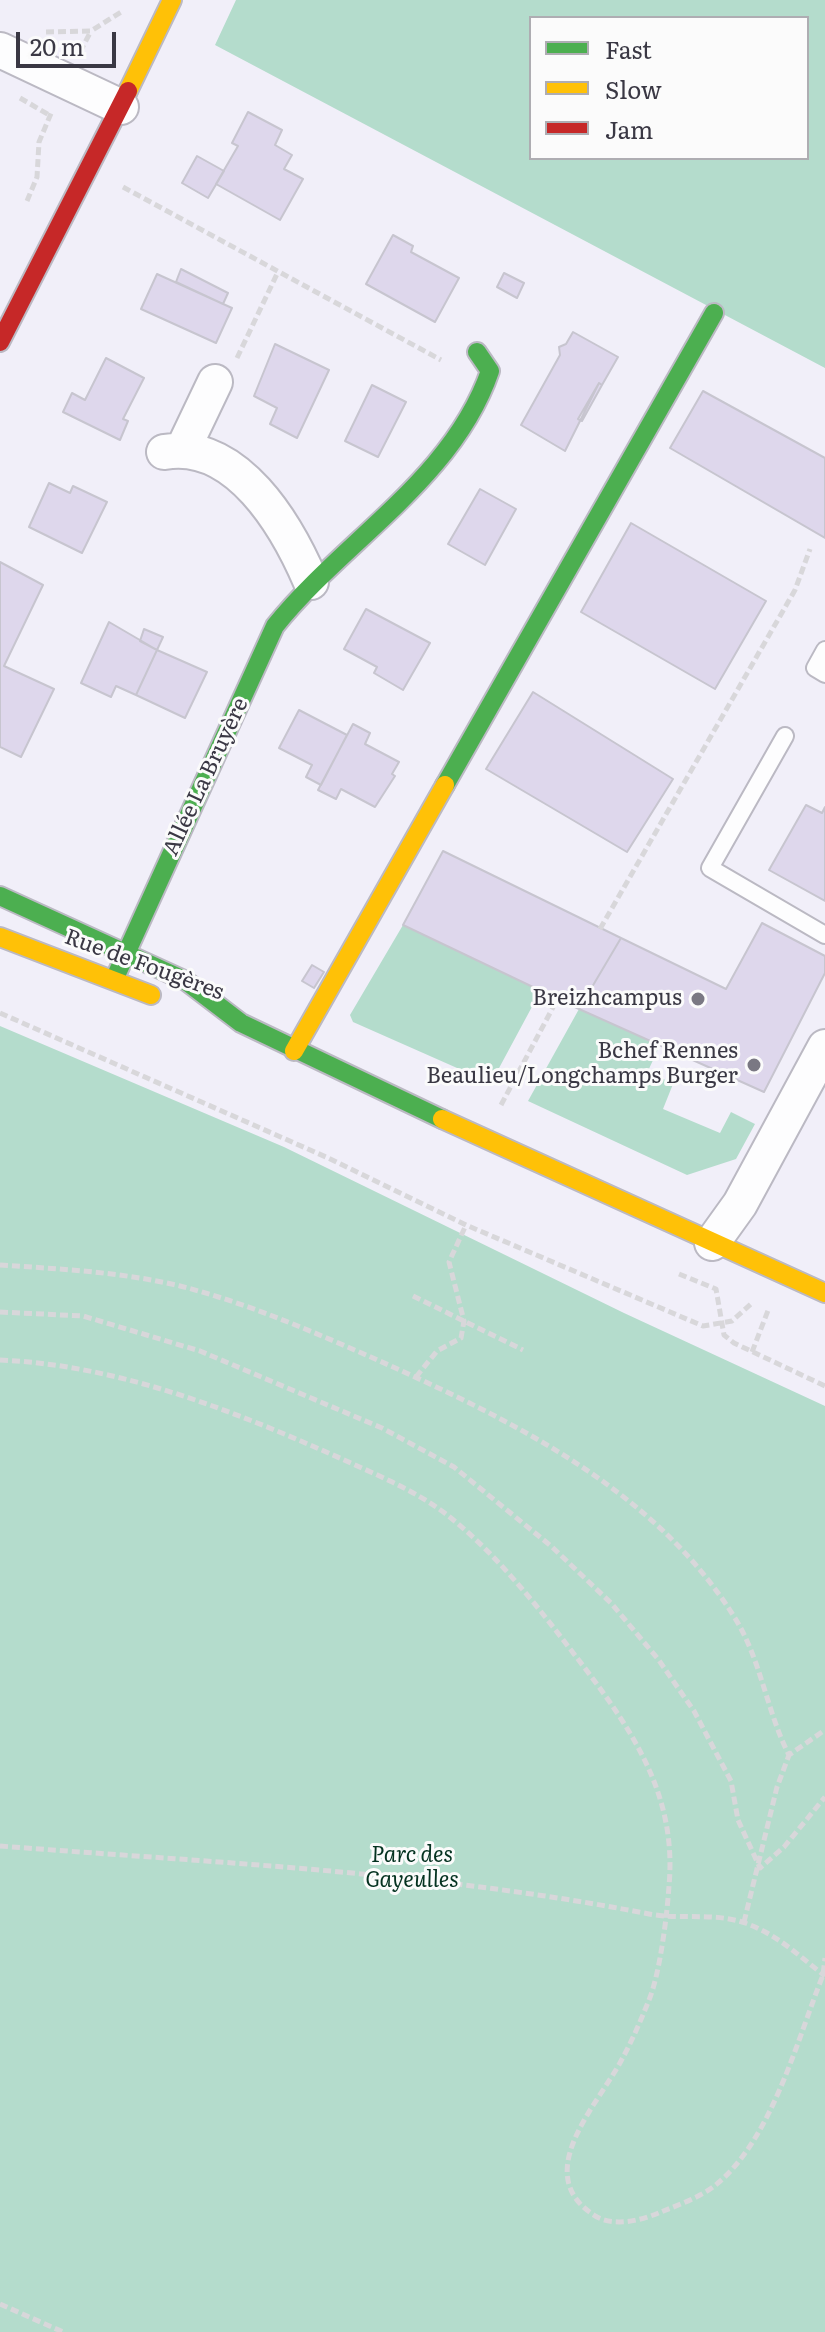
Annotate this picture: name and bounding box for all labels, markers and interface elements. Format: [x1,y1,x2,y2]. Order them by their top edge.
scale bar [20,16,120,66]
legend [529,16,809,160]
text: 20 m [30,28,84,63]
text: Fast [605,31,652,66]
text: Slow [605,71,662,106]
text: Jam [605,111,653,146]
street label: Allée La Bruyère [158,694,254,860]
street label: Rue de Fougères [61,924,227,1006]
place label: Breizhcampus [532,986,682,1012]
marker: Breizhcampus [689,990,707,1008]
place label: Bchef Rennes Beaulieu/Longchamps Burger [426,1039,738,1090]
marker: Bchef Rennes Beaulieu/Longchamps Burger [745,1056,763,1074]
park label: Parc des Gayeulles [365,1843,459,1894]

